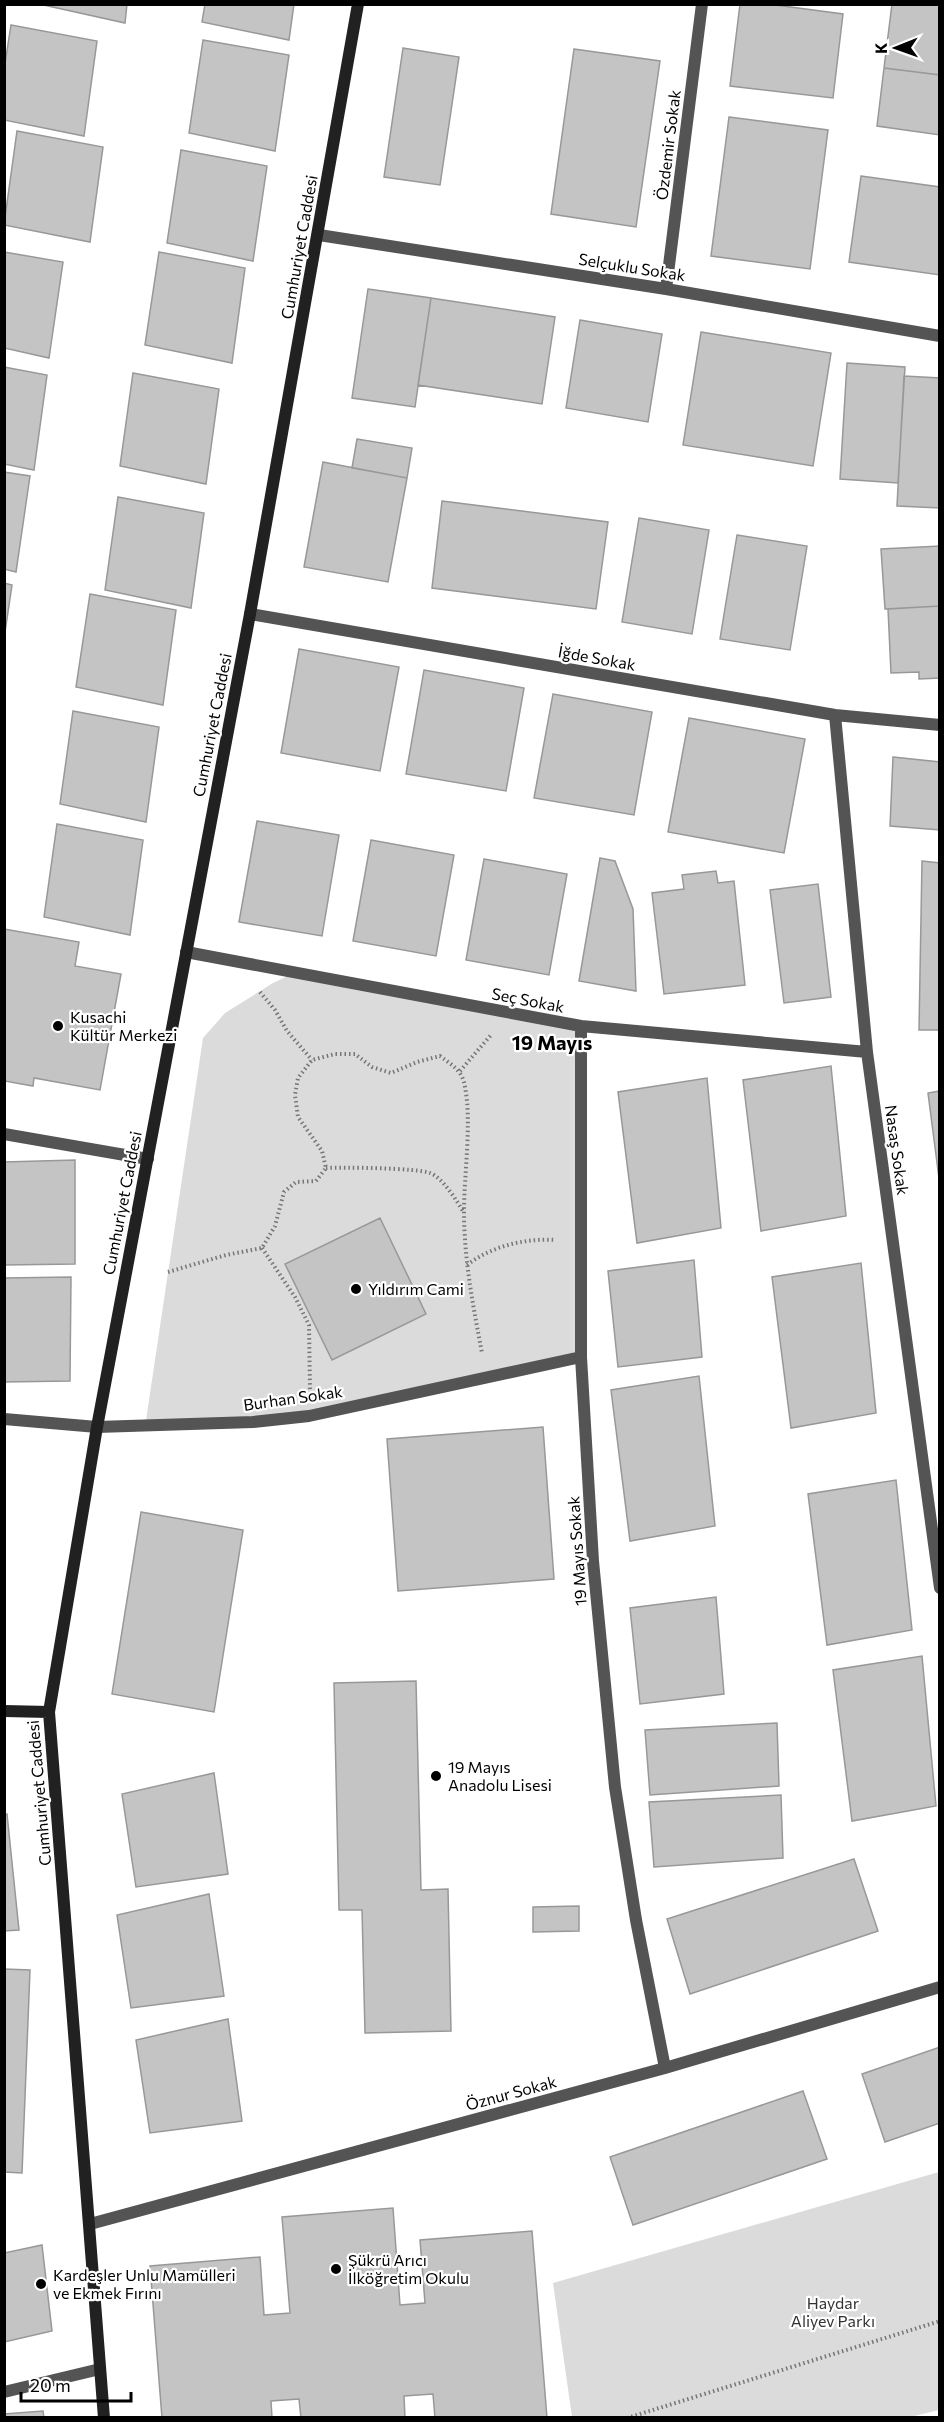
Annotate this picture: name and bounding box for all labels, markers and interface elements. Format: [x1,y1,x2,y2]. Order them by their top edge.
north arrow [866,18,926,78]
text: K [871,43,890,54]
street label: Özdemir Sokak [651,88,684,201]
street label: Cumhuriyet Caddesi [276,173,321,320]
street label: Selçuklu Sokak [577,249,687,284]
street label: İğde Sokak [557,641,638,674]
street label: Cumhuriyet Caddesi [188,651,235,798]
street label: Seç Sokak [490,983,566,1016]
place label: Kusachi Kültür Merkezi [70,1007,177,1044]
marker: Kusachi Kültür Merkezi [51,1019,65,1033]
district label: 19 Mayıs [512,1030,592,1054]
street label: Nasaş Sokak [882,1104,913,1197]
street label: Cumhuriyet Caddesi [98,1129,145,1276]
place label: Yıldırım Cami [368,1279,464,1298]
marker: Yıldırım Cami [349,1282,363,1296]
street label: Burhan Sokak [242,1381,344,1414]
street label: 19 Mayıs Sokak [563,1495,590,1607]
street label: Cumhuriyet Caddesi [23,1719,54,1867]
place label: 19 Mayıs Anadolu Lisesi [448,1757,552,1794]
marker: 19 Mayıs Anadolu Lisesi [429,1769,443,1783]
street label: Öznur Sokak [463,2071,559,2114]
place label: Şükrü Arıcı İlköğretim Okulu [348,2250,469,2287]
marker: Şükrü Arıcı İlköğretim Okulu [329,2262,343,2276]
place label: Kardeşler Unlu Mamülleri ve Ekmek Fırını [53,2265,236,2302]
marker: Kardeşler Unlu Mamülleri ve Ekmek Fırını [34,2277,48,2291]
park label: Haydar Aliyev Parkı [791,2293,875,2330]
scale bar [21,2365,130,2403]
text: 20 m [30,2374,71,2396]

